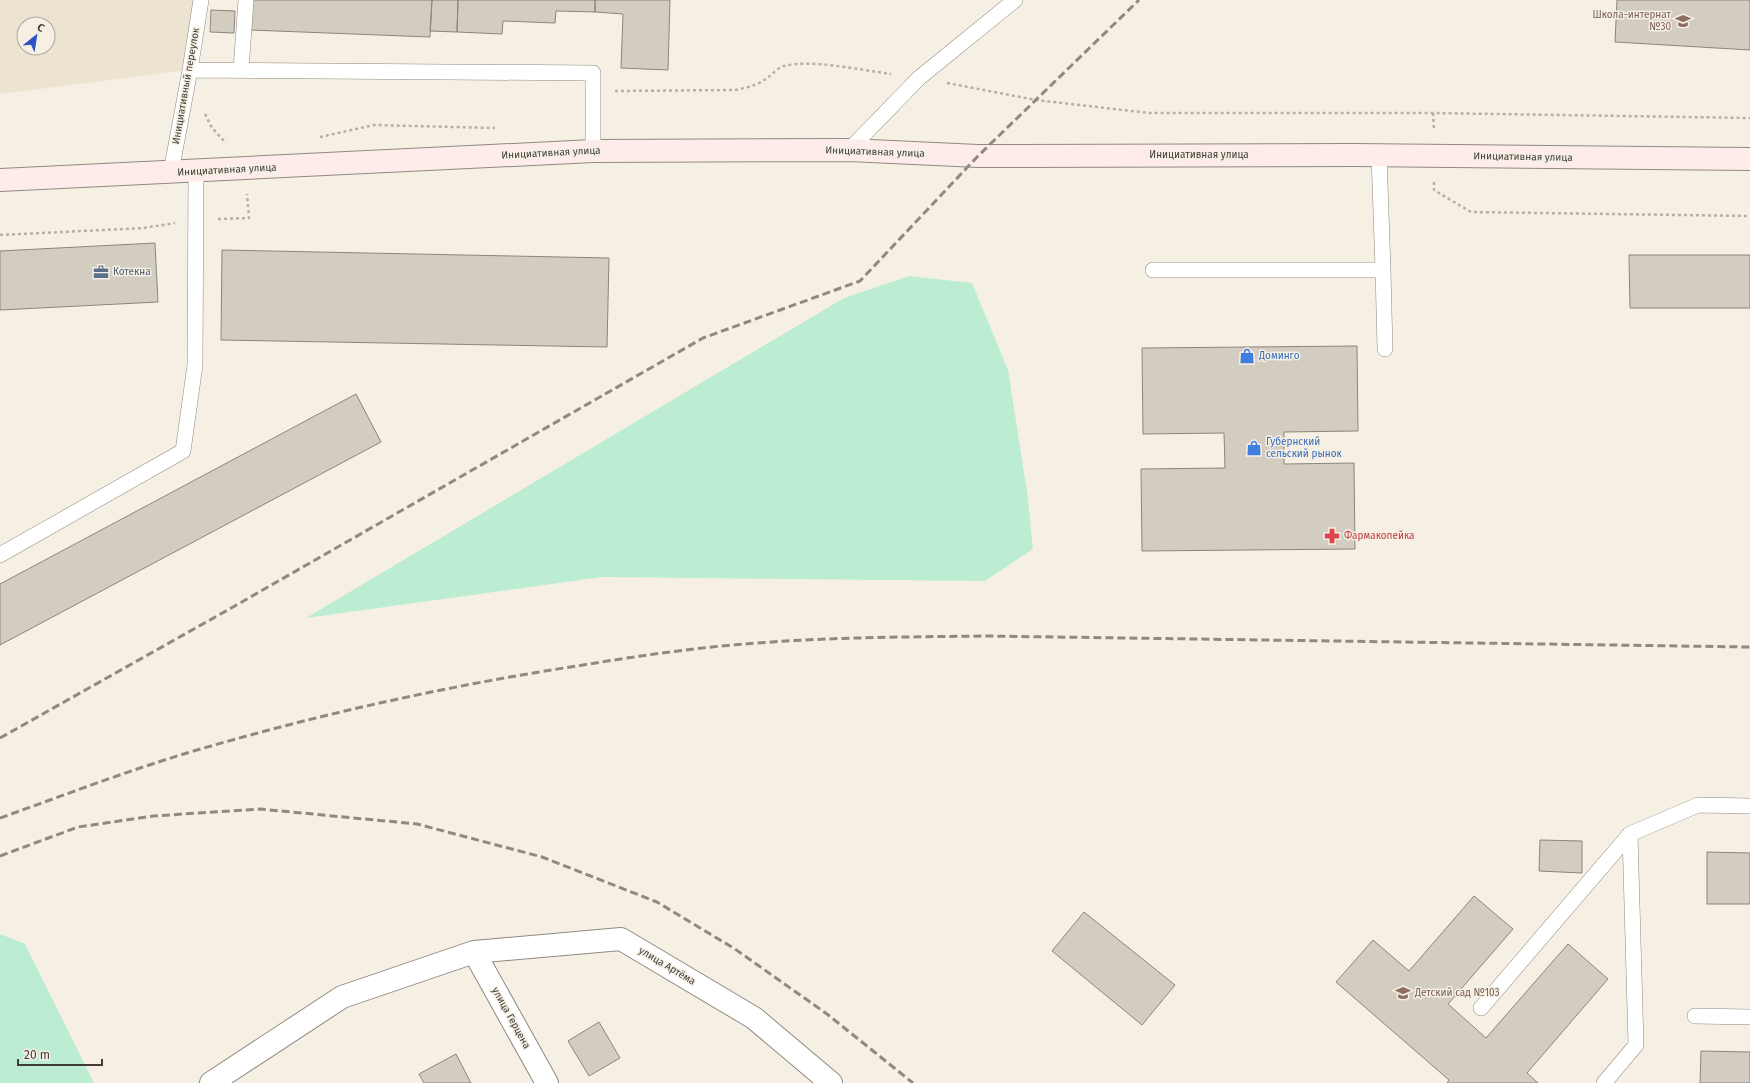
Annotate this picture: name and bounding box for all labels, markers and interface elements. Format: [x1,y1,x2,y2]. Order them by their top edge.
place label: Школа-интернат №30 [1593,9,1671,33]
school or university icon: Школа-интернат №30 [1674,12,1692,30]
north arrow [16,16,56,56]
text: С [35,21,47,35]
street label: Инициативный переулок [170,26,202,145]
street label: Инициативная улица [501,144,601,162]
street label: Инициативная улица [825,144,925,160]
street label: Инициативная улица [1149,149,1249,161]
street label: Инициативная улица [1473,150,1573,164]
street label: Инициативная улица [177,161,277,179]
office icon: Котекна [92,263,110,281]
place label: Котекна [113,266,151,278]
shop icon: Доминго [1238,347,1256,365]
place label: Доминго [1258,350,1300,362]
place label: Губернский сельский рынок [1266,436,1343,460]
shop icon: Губернский сельский рынок [1245,439,1263,457]
pharmacy icon: Фармакопейка [1323,527,1341,545]
place label: Фармакопейка [1344,530,1414,542]
street label: улица Артёма [637,944,698,988]
school or university icon: Детский сад №103 [1394,984,1412,1002]
street label: улица Герцена [489,985,533,1051]
place label: Детский сад №103 [1414,987,1500,999]
scale bar [18,1041,102,1067]
text: 20 m [24,1048,50,1062]

